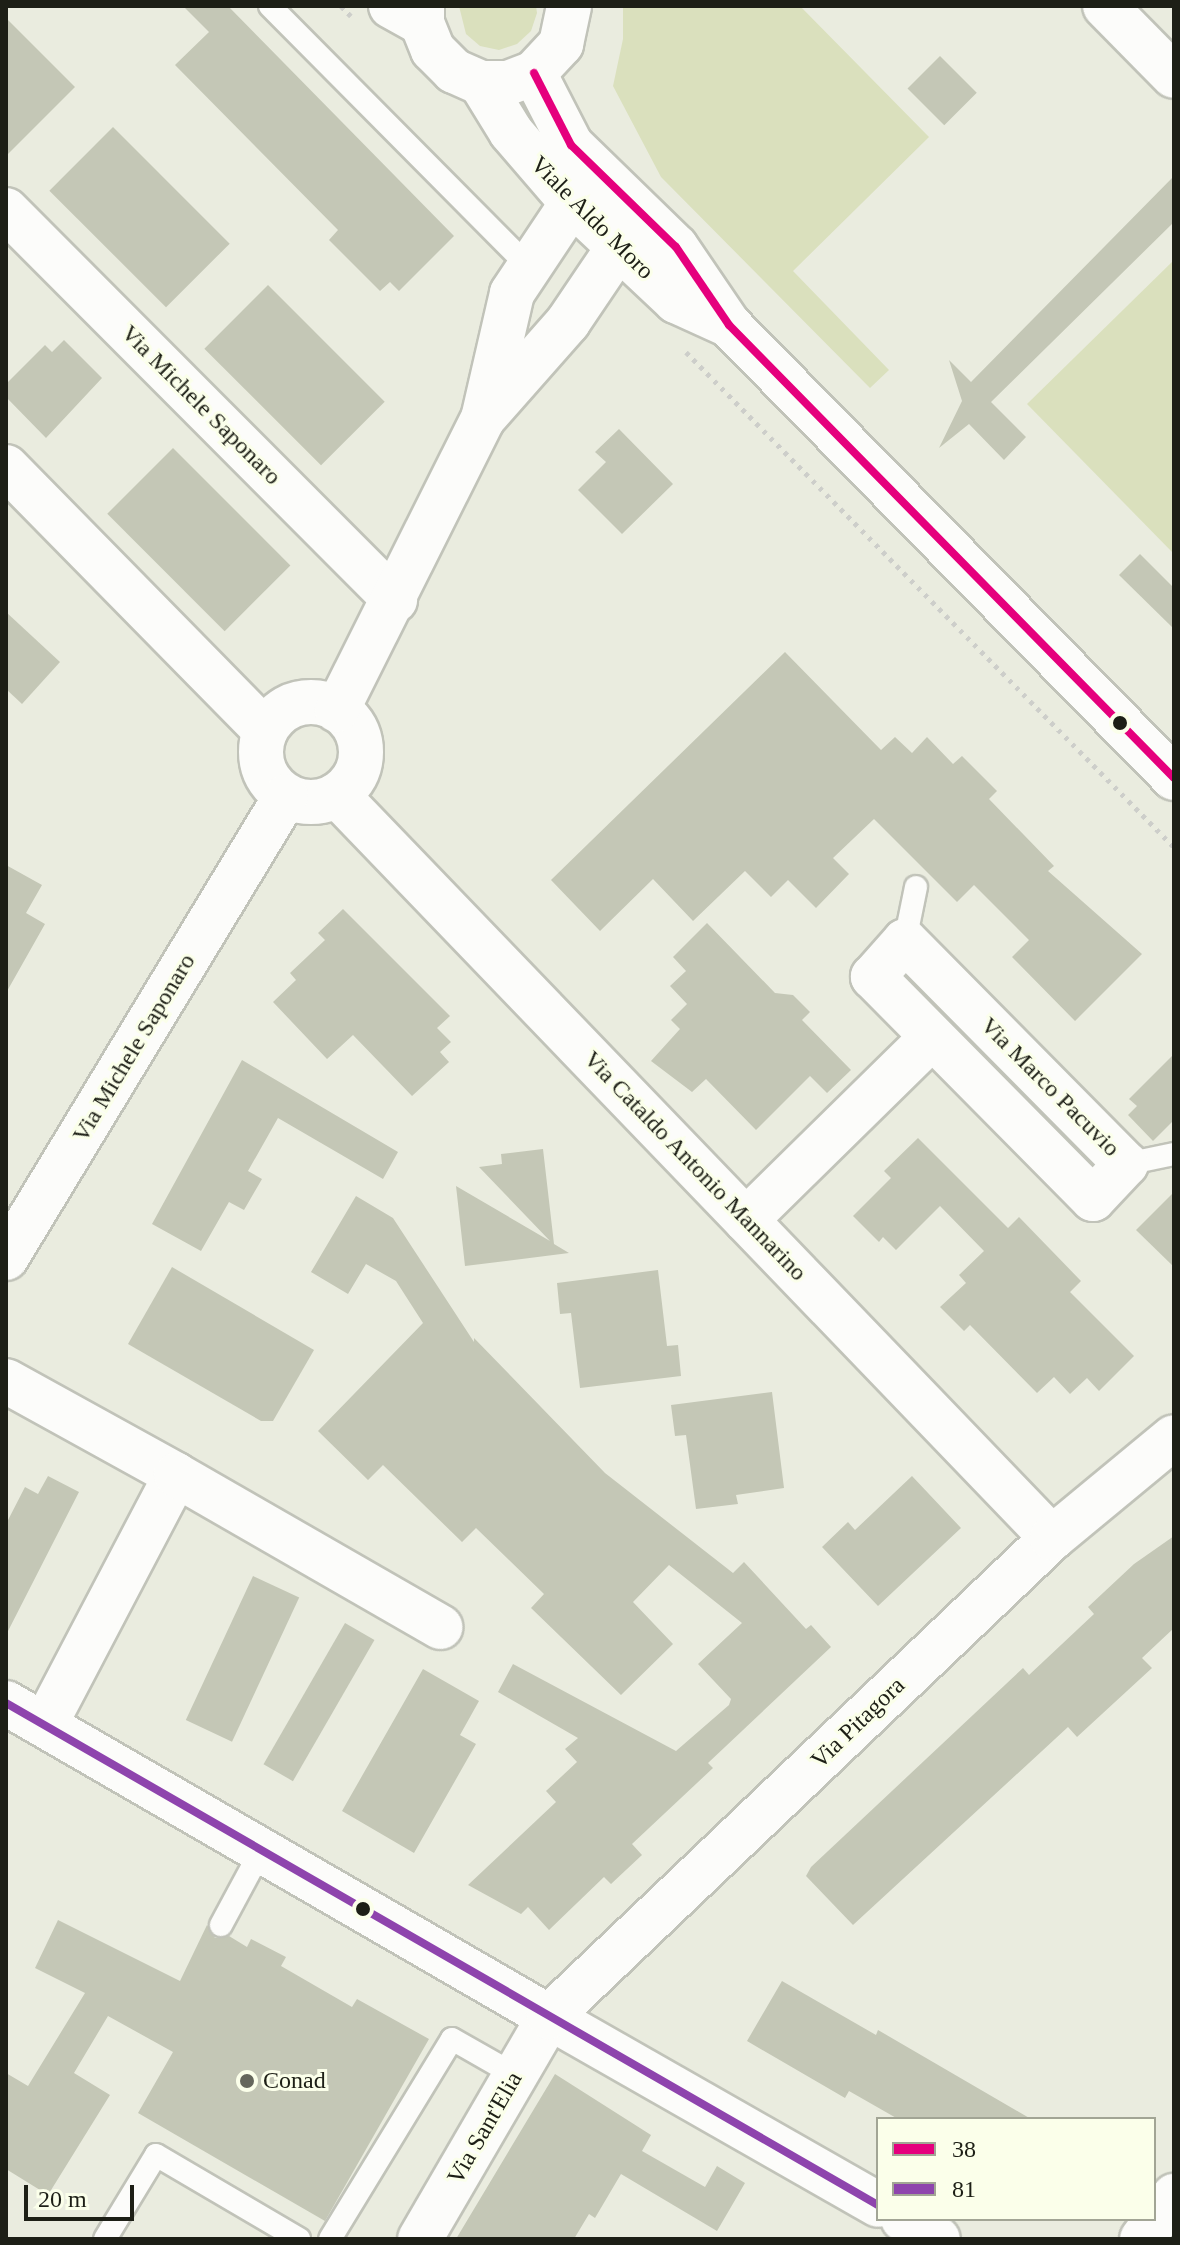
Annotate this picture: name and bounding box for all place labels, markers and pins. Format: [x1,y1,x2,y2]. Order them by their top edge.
unlabelled marker [1112,715,1128,731]
unlabelled marker [355,1901,371,1917]
place label: Conad [263,2067,326,2095]
marker: Conad [238,2072,256,2090]

